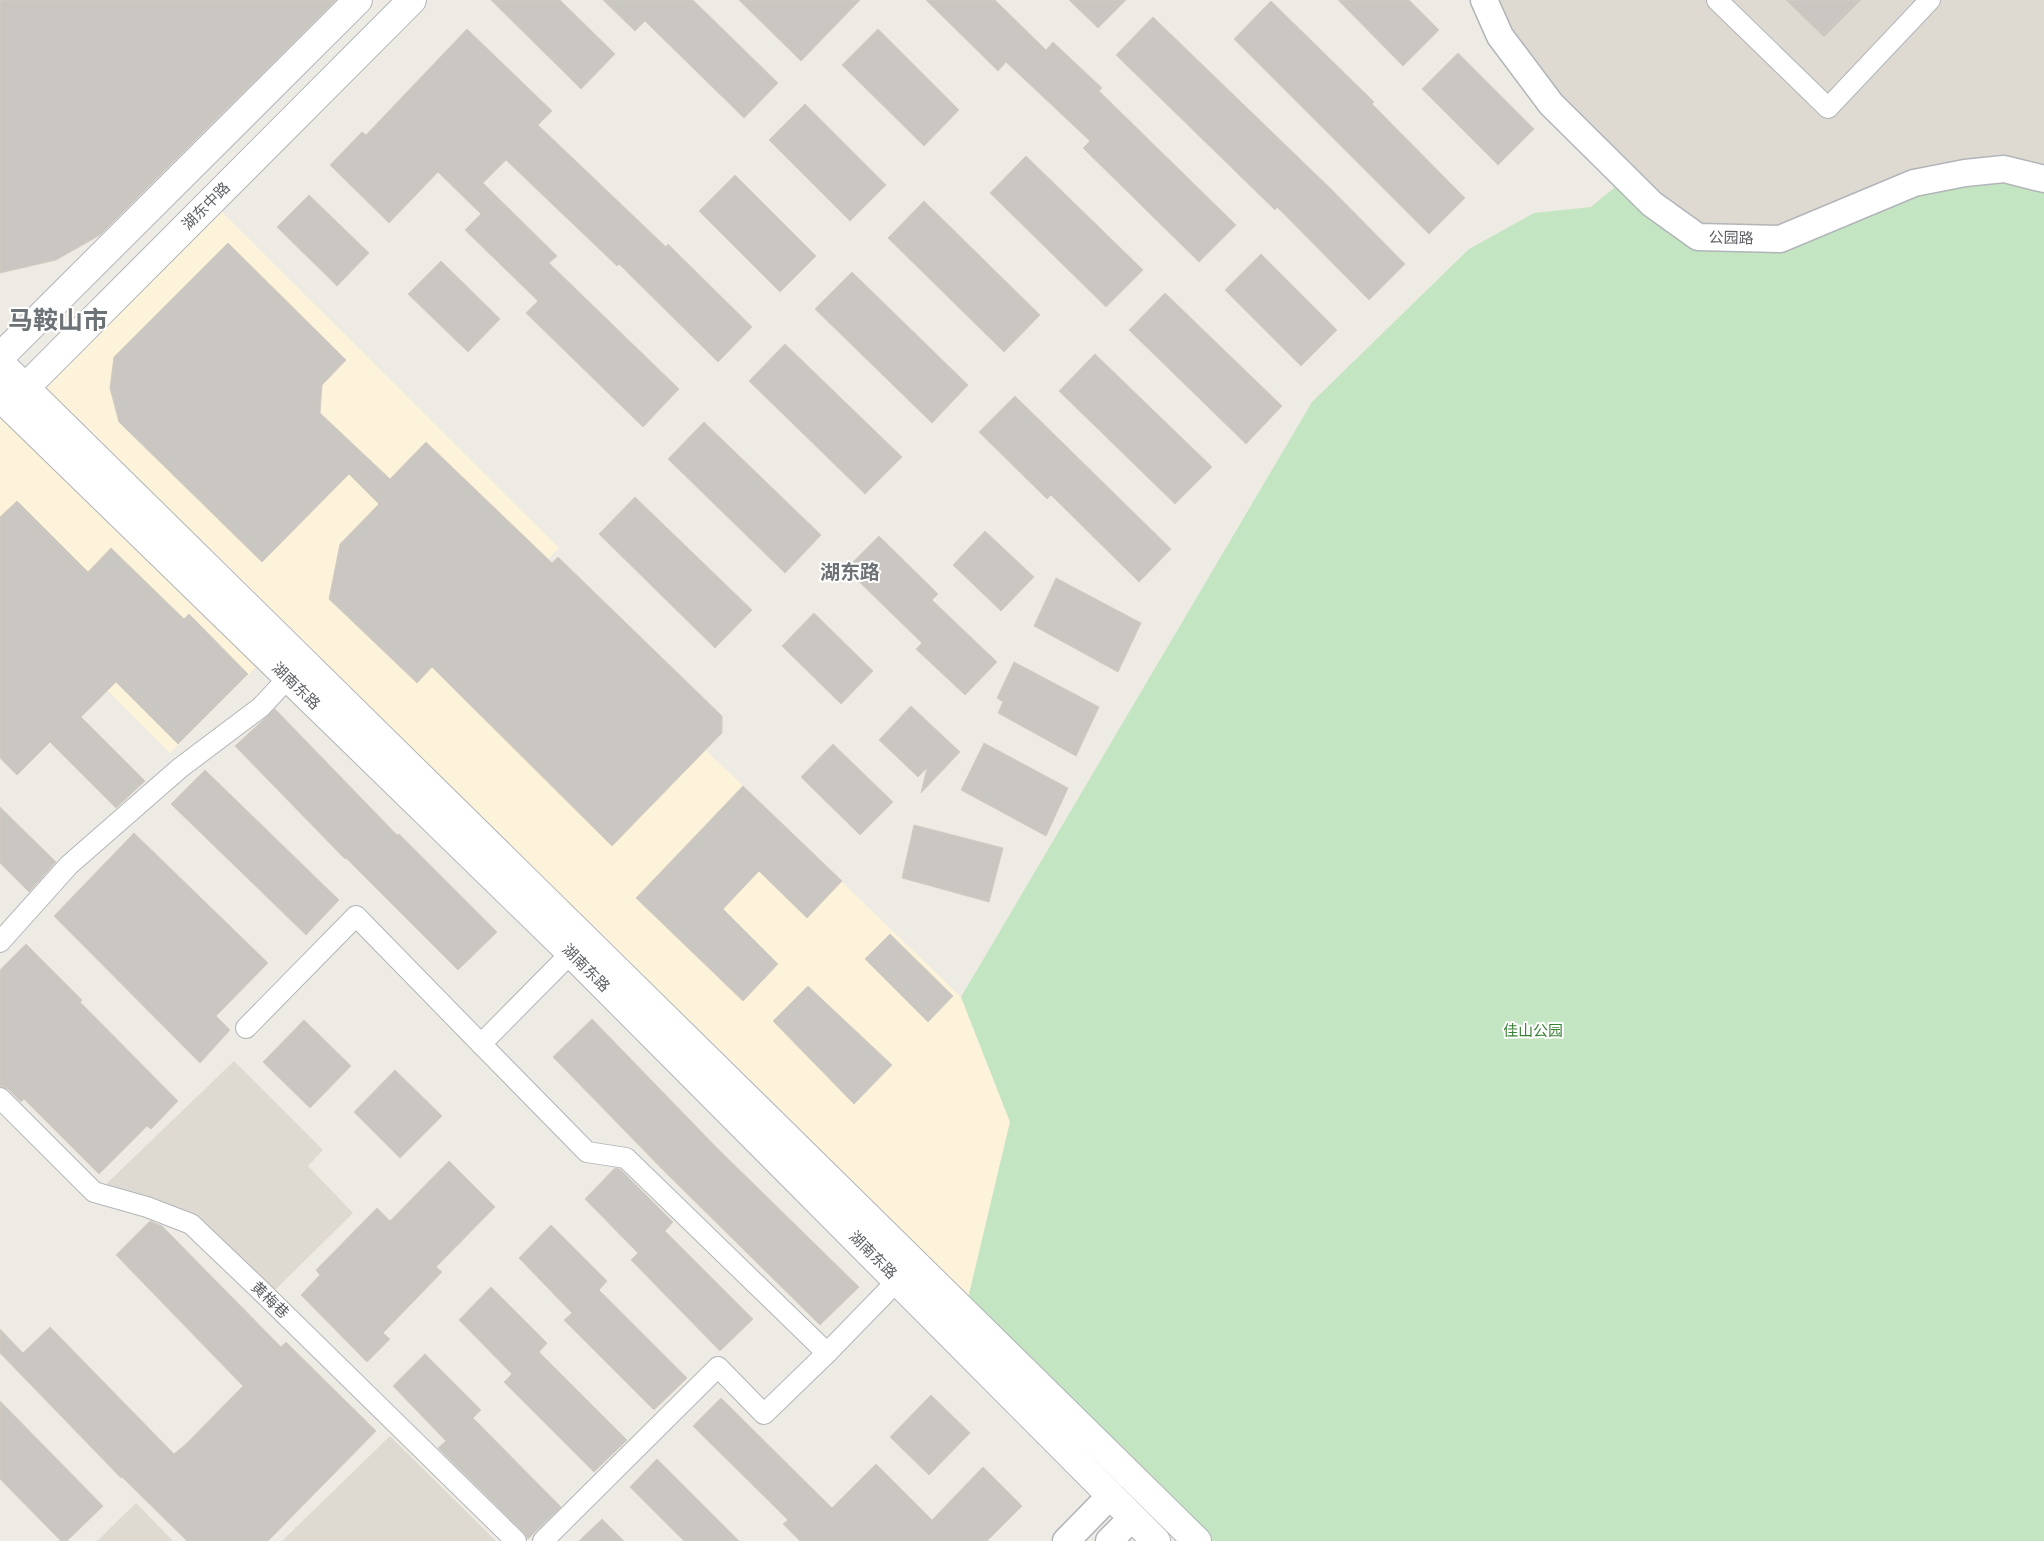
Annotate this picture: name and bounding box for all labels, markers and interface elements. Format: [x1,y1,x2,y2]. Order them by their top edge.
street label: 湖东中路 [178,178,234,234]
street label: 公园路 [1708,229,1754,247]
district label: 马鞍山市 [8,305,108,335]
district label: 湖东路 [820,560,880,584]
street label: 湖南东路 [268,659,324,713]
street label: 湖南东路 [558,940,614,996]
park label: 佳山公园 [1503,1022,1563,1040]
street label: 湖南东路 [845,1227,901,1283]
street label: 黄梅巷 [248,1278,292,1322]

